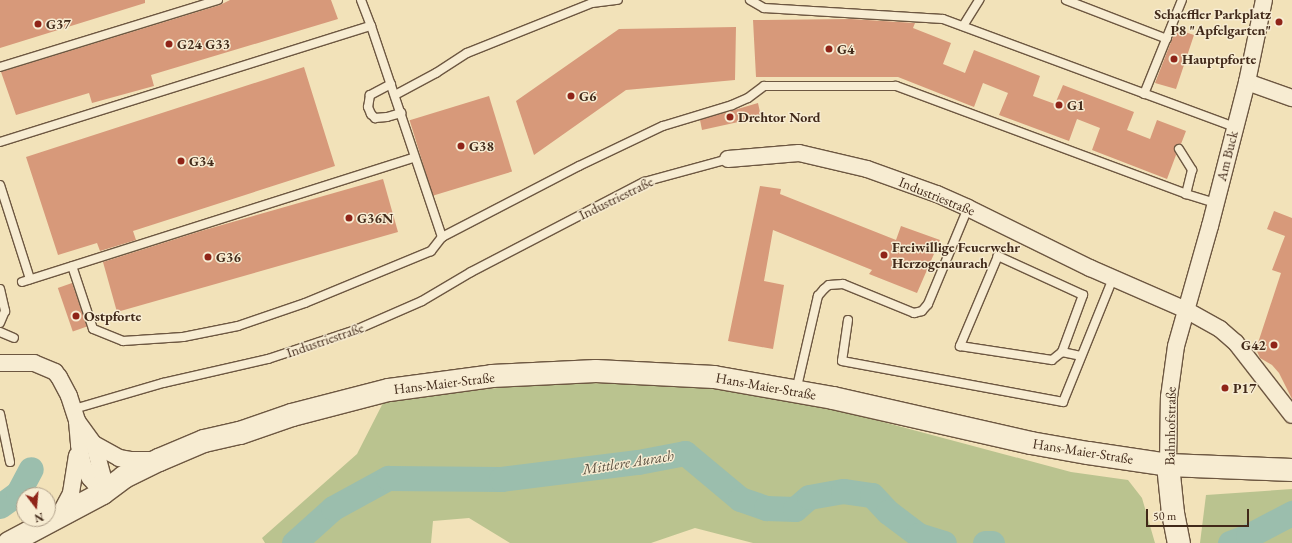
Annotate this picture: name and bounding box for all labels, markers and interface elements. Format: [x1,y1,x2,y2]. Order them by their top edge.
place label: Schaeffler Parkplatz P8 "Apfelgarten" [1154,6,1271,38]
place label: G37 [46,16,71,32]
marker: Schaeffler Parkplatz P8 "Apfelgarten" [1274,17,1284,27]
marker: G37 [33,19,43,29]
place label: G24 G33 [177,36,230,52]
marker: G24 G33 [164,39,174,49]
place label: G4 [837,41,854,57]
marker: G4 [824,44,834,54]
place label: Hauptpforte [1182,51,1256,67]
marker: Hauptpforte [1169,54,1179,64]
place label: G6 [579,88,596,104]
marker: G6 [566,91,576,101]
place label: G1 [1067,97,1084,113]
marker: G1 [1054,100,1064,110]
place label: Drehtor Nord [738,109,821,125]
marker: Drehtor Nord [725,112,735,122]
street label: Am Buck [1213,129,1241,183]
place label: G38 [469,138,494,154]
marker: G38 [456,141,466,151]
place label: G34 [189,153,214,169]
marker: G34 [176,156,186,166]
street label: Industriestraße [576,173,656,223]
street label: Industriestraße [896,173,978,219]
place label: G36N [357,210,393,226]
marker: G36N [344,213,354,223]
place label: Freiwillige Feuerwehr Herzogenaurach [892,239,1020,272]
place label: G36 [216,249,241,265]
marker: Freiwillige Feuerwehr Herzogenaurach [879,250,889,260]
marker: G36 [203,252,213,262]
place label: Ostpforte [84,308,141,324]
marker: Ostpforte [71,311,81,321]
street label: Industriestraße [284,319,366,361]
place label: G42 [1241,337,1266,353]
marker: G42 [1269,340,1279,350]
street label: Hans-Maier-Straße [393,368,495,398]
street label: Hans-Maier-Straße [714,369,818,403]
place label: P17 [1233,380,1256,396]
marker: P17 [1220,383,1230,393]
street label: Bahnhofstraße [1161,387,1179,465]
street label: Hans-Maier-Straße [1031,435,1135,467]
water label: Mittlere Aurach [581,446,675,478]
north arrow [16,487,56,527]
scale bar [1148,501,1251,527]
text: 50 m [1153,508,1176,524]
text: N [33,510,45,526]

